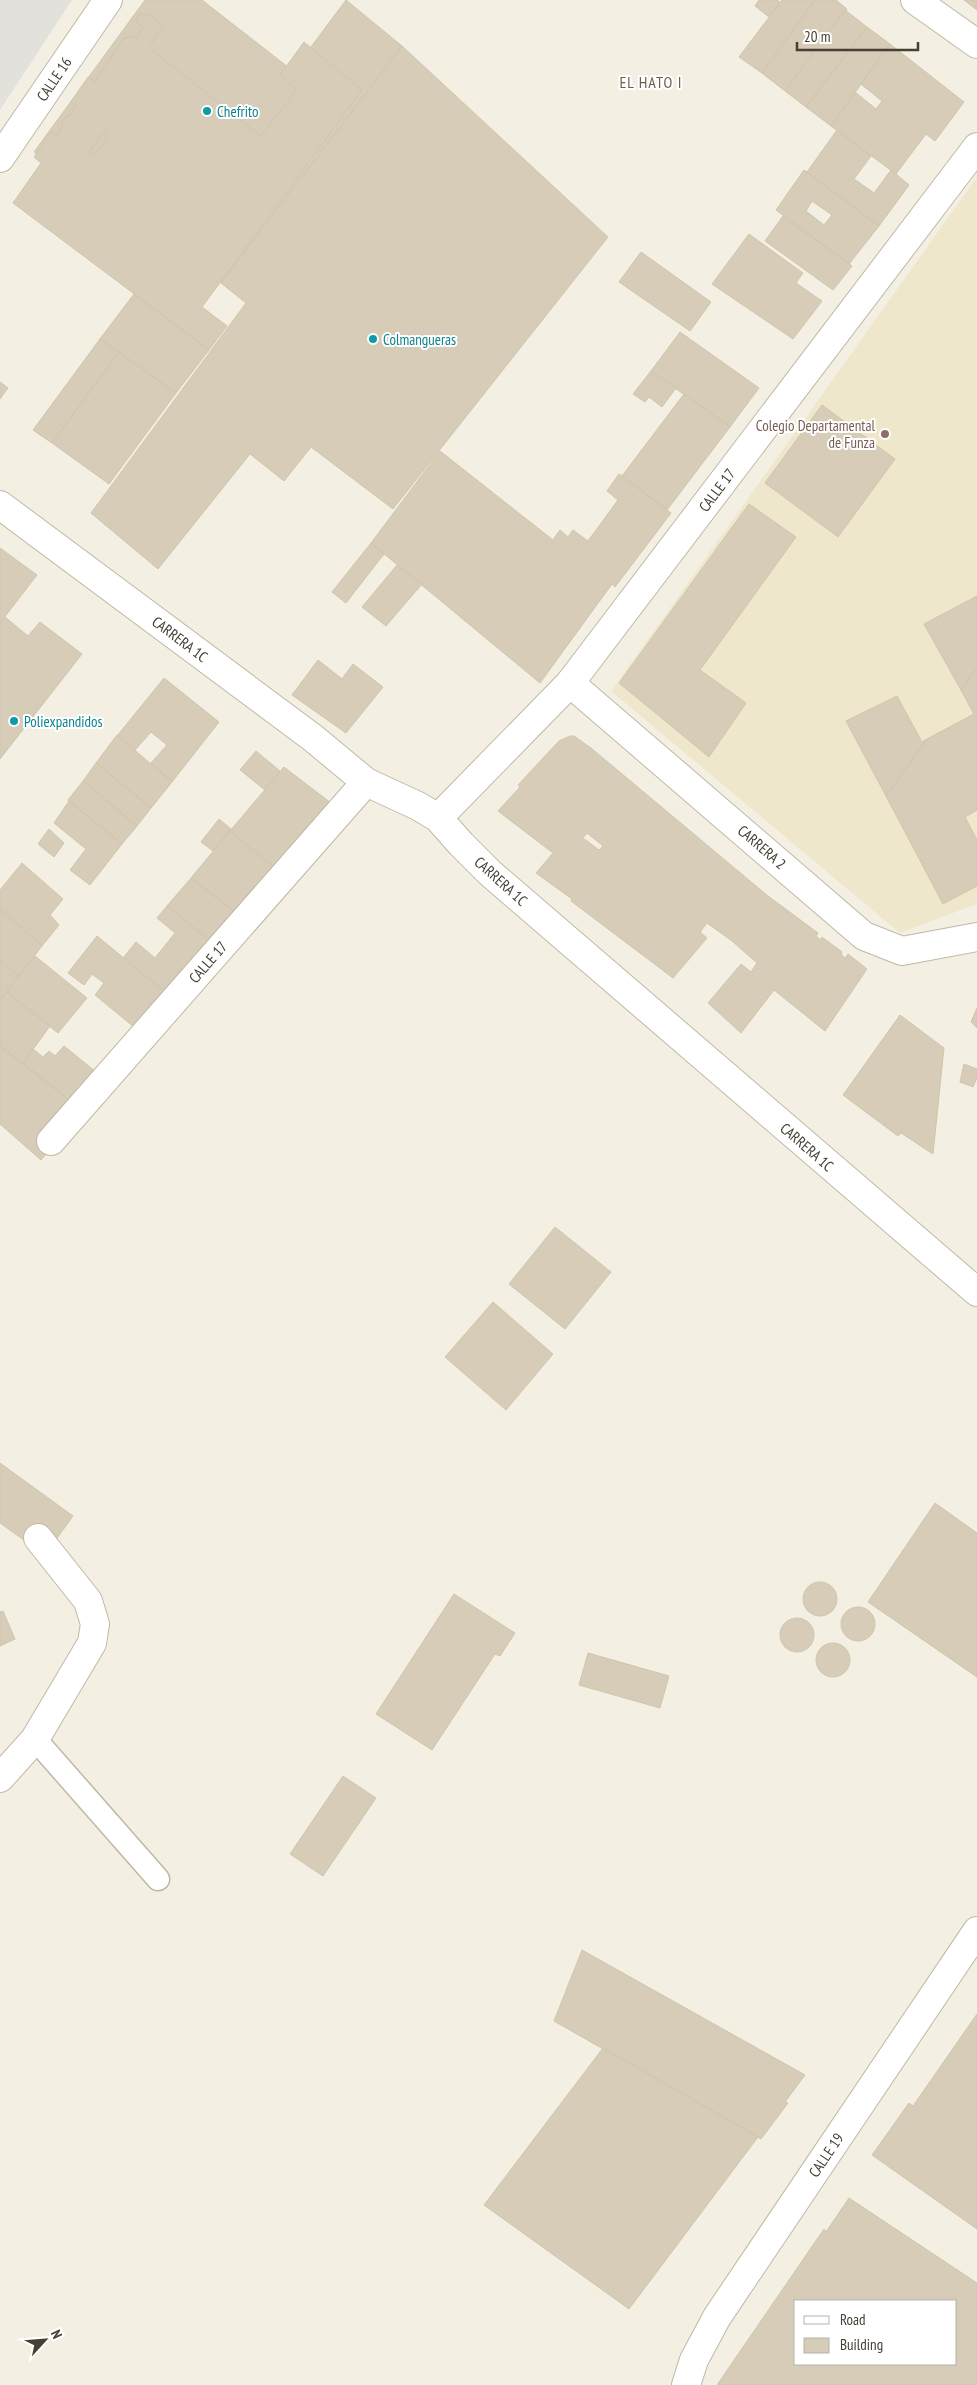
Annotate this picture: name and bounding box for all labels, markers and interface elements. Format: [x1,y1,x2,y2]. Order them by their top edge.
scale bar [797,20,918,52]
text: 20 m [804,27,830,46]
street label: CALLE 16 [32,53,76,105]
district label: EL HATO I [619,72,683,92]
place label: Chefrito [217,102,258,121]
marker: Chefrito [201,105,213,117]
place label: Colmangueras [383,330,456,349]
marker: Colmangueras [367,333,379,345]
place label: Colegio Departamental de Funza [756,416,875,452]
marker: Colegio Departamental de Funza [879,428,891,440]
street label: CALLE 17 [695,465,739,515]
street label: CARRERA 1C [148,612,212,666]
place label: Poliexpandidos [24,712,103,731]
marker: Poliexpandidos [8,715,20,727]
street label: CARRERA 2 [734,821,790,873]
street label: CARRERA 1C [471,852,531,910]
street label: CALLE 17 [185,937,231,987]
street label: CARRERA 1C [776,1119,838,1175]
street label: CALLE 19 [804,2129,848,2181]
legend [794,2300,957,2365]
text: Road [840,2310,866,2329]
north arrow [20,2315,70,2365]
text: N [47,2327,66,2342]
text: Building [840,2335,883,2354]

